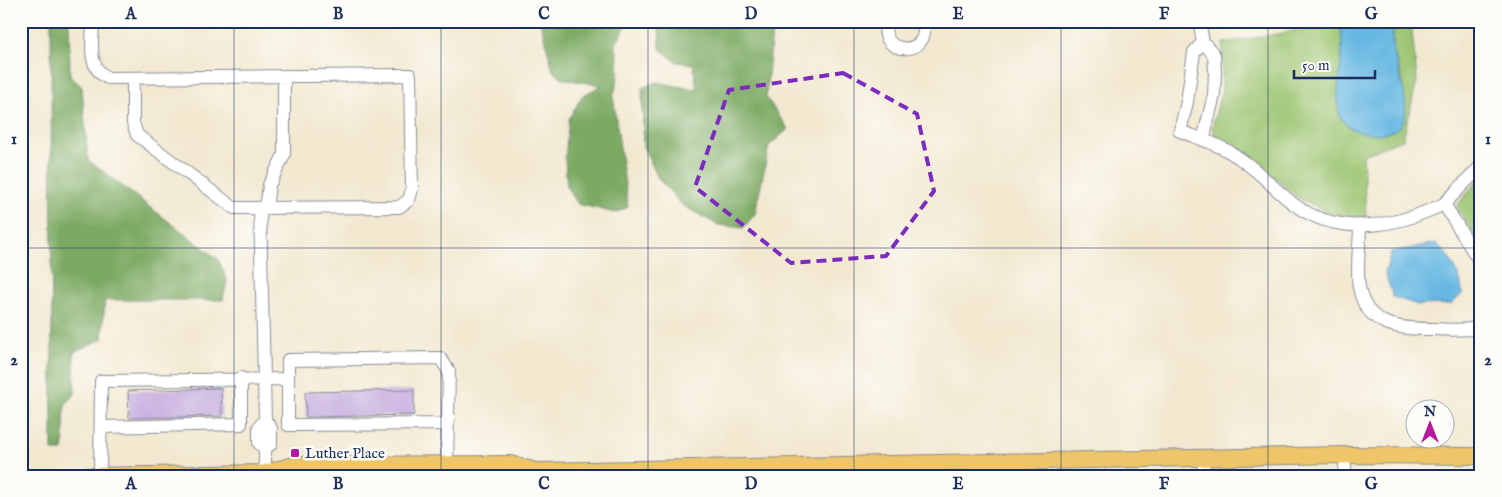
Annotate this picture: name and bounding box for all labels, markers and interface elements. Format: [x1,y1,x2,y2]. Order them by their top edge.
text: A [125,5,138,25]
text: B [333,5,344,25]
text: C [538,5,550,25]
text: D [745,5,758,25]
text: E [952,5,964,25]
text: F [1159,5,1170,25]
text: G [1365,5,1378,25]
scale bar [1294,48,1376,80]
text: 50 m [1302,56,1330,75]
text: 1 [11,130,17,150]
text: 1 [1485,130,1491,150]
text: 2 [10,351,18,371]
text: 2 [1484,351,1492,371]
north arrow [1404,400,1454,450]
text: N [1423,403,1436,421]
place label: Luther Place [305,444,385,463]
marker: Luther Place [289,447,301,459]
text: A [125,475,138,495]
text: B [333,475,344,495]
text: C [538,475,550,495]
text: D [745,475,758,495]
text: E [952,475,964,495]
text: F [1159,475,1170,495]
text: G [1365,475,1378,495]

